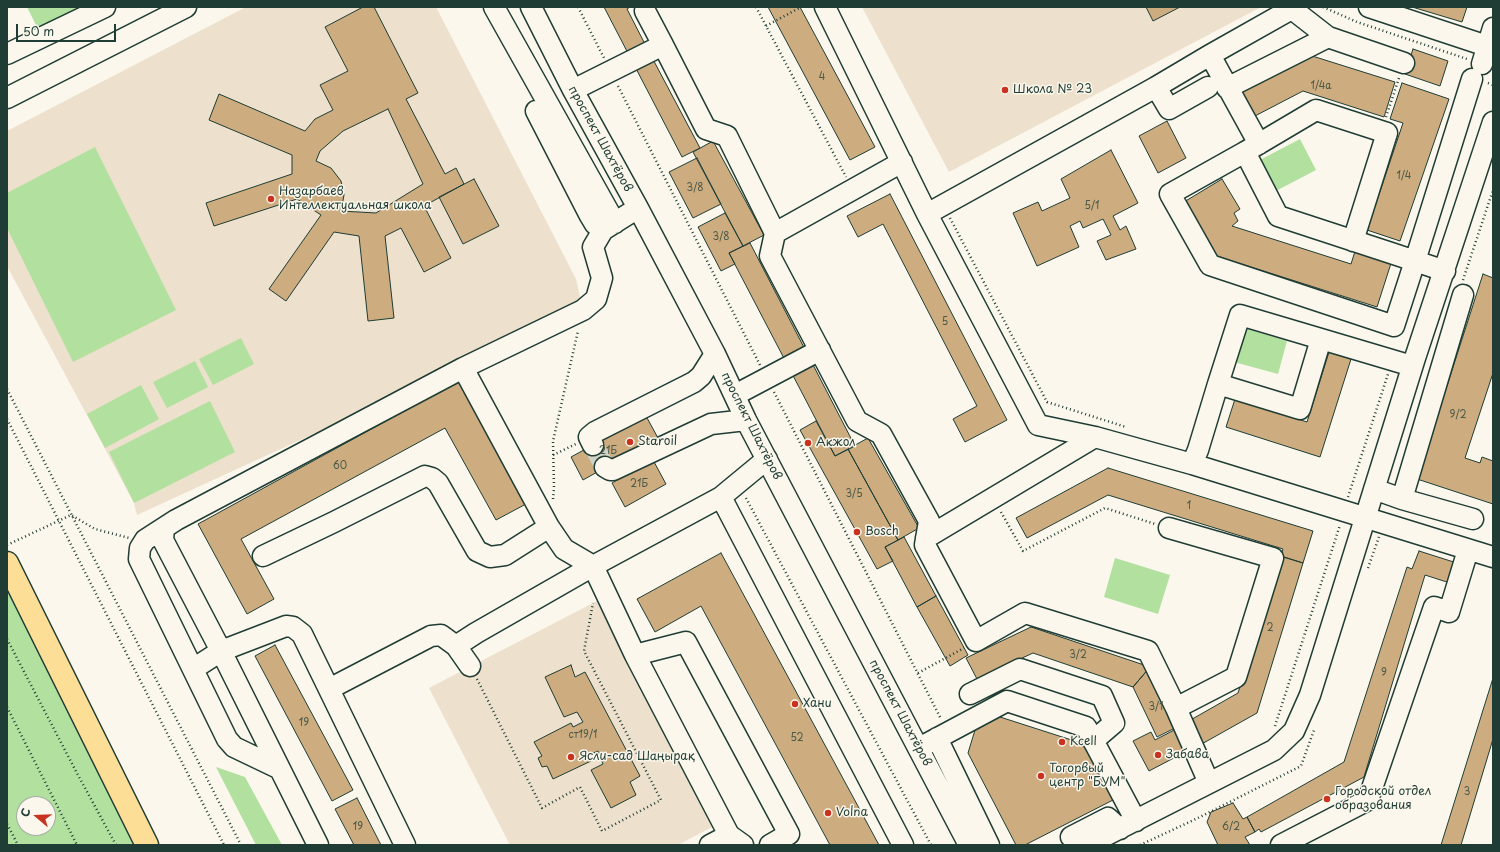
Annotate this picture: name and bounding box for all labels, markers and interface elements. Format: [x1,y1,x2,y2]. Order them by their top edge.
scale bar [18,16,118,42]
text: 50 m [23,22,54,40]
house number: 4 [819,71,825,83]
house number: 1/4а [1310,80,1332,92]
place label: Школа № 23 [1013,83,1092,97]
street label: проспект Шахтёров [565,84,635,194]
marker: Школа № 23 [1000,85,1010,95]
house number: 1/4 [1397,170,1411,182]
house number: 3/8 [687,182,703,194]
place label: Назарбаев Интеллектуальная школа [279,185,432,213]
marker: Назарбаев Интеллектуальная школа [266,194,276,204]
house number: 5/1 [1084,200,1100,212]
house number: 3/8 [713,231,729,243]
house number: 5 [942,316,948,328]
street label: проспект Шахтёров [718,370,784,482]
house number: 9/2 [1450,409,1466,421]
place label: Staroil [638,435,677,449]
place label: Акжол [816,436,856,450]
marker: Staroil [625,437,635,447]
marker: Акжол [803,438,813,448]
house number: 21Б [599,445,617,457]
house number: 60 [333,460,347,472]
house number: 21Б [630,478,648,490]
house number: 3/5 [845,488,863,500]
house number: 1 [1187,500,1191,512]
place label: Bosch [865,525,899,539]
marker: Bosch [852,527,862,537]
house number: 2 [1266,622,1274,634]
house number: 3/2 [1069,649,1087,661]
street label: проспект Шахтёров [866,657,934,769]
house number: 9 [1381,667,1387,679]
place label: Хани [803,697,832,711]
marker: Хани [790,699,800,709]
house number: 3/1 [1148,701,1164,713]
house number: 19 [299,717,309,729]
house number: ст19/1 [569,729,597,741]
house number: 52 [790,732,804,744]
place label: Kcell [1070,735,1097,749]
marker: Kcell [1057,737,1067,747]
place label: Забава [1166,748,1209,762]
place label: Ясли-сад Шаңырақ [579,750,695,764]
marker: Забава [1153,750,1163,760]
marker: Ясли-сад Шаңырақ [566,752,576,762]
place label: Тогорвый центр "БУМ" [1049,762,1125,790]
marker: Тогорвый центр "БУМ" [1036,771,1046,781]
place label: Городской отдел образования [1335,785,1431,813]
house number: 3 [1464,786,1470,798]
marker: Городской отдел образования [1322,794,1332,804]
north arrow [16,796,56,836]
text: С [16,806,35,819]
place label: Volna [836,806,868,820]
marker: Volna [823,808,833,818]
house number: 19 [353,821,363,833]
house number: 6/2 [1222,821,1240,833]

